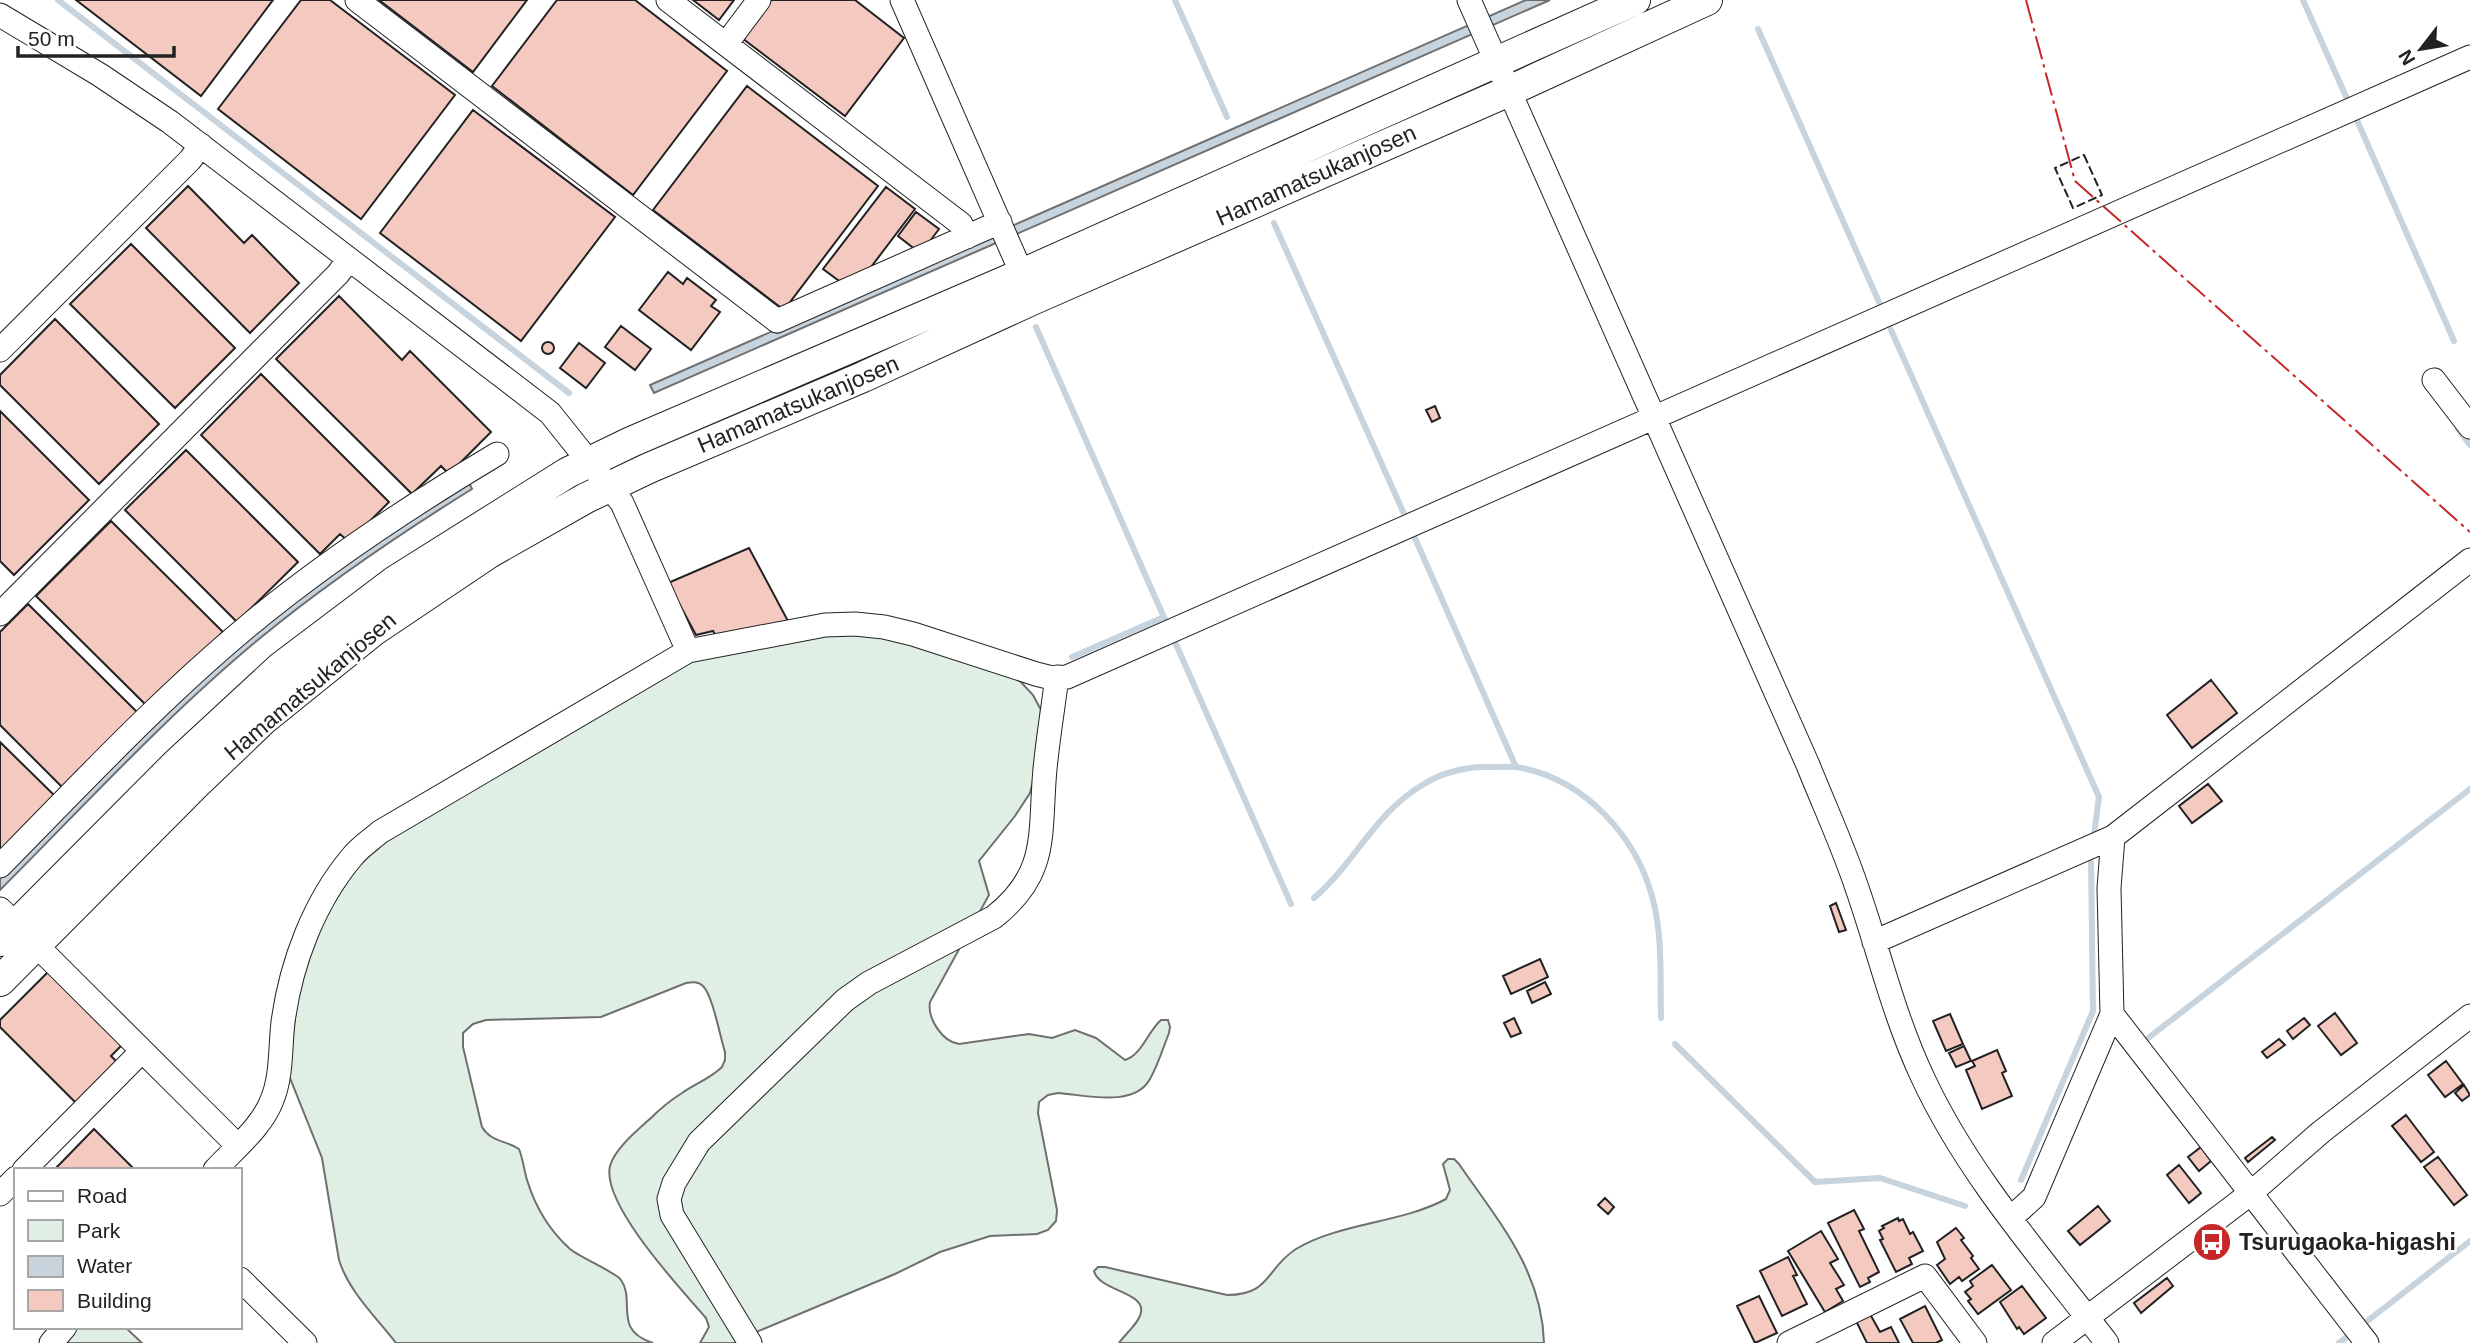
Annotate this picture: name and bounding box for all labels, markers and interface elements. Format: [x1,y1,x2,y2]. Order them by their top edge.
scale bar [18,14,173,58]
north arrow [2386,14,2456,84]
text: 50 m [28,27,75,50]
text: N [2394,46,2419,69]
street label: Hamamatsukanjosen [1212,119,1420,231]
street label: Hamamatsukanjosen [693,350,903,458]
street label: Hamamatsukanjosen [219,607,401,765]
legend [14,1168,242,1329]
text: Road [77,1184,127,1207]
text: Park [77,1219,121,1242]
bus stop icon: Tsurugaoka-higashi [2191,1221,2233,1263]
place label: Tsurugaoka-higashi [2239,1229,2456,1255]
text: Water [77,1254,132,1277]
text: Building [77,1289,152,1312]

